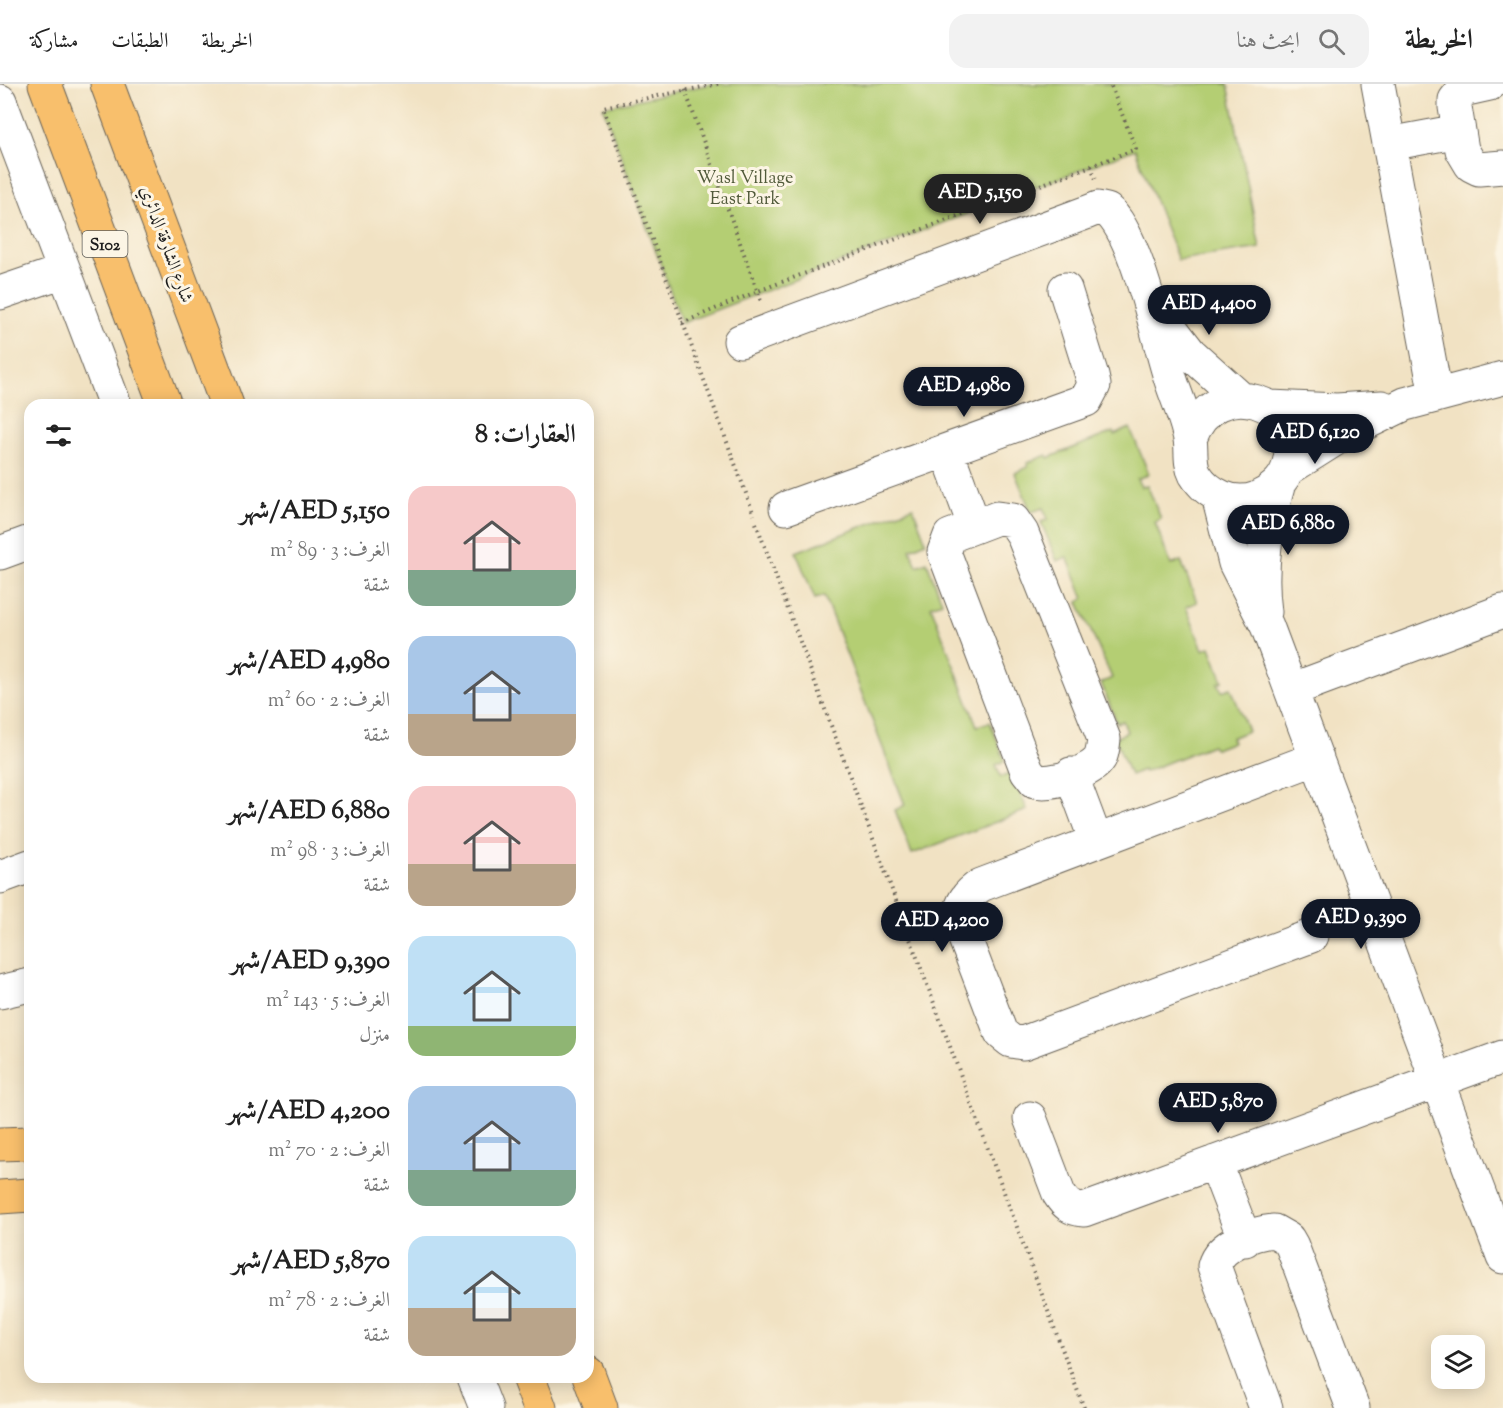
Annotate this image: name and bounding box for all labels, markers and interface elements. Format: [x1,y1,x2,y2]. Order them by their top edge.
search box [949,14,1369,68]
text: الخريطة [1405,21,1473,61]
icon: search [1315,25,1348,58]
text: ابحث هنا [1237,26,1300,58]
text: مشاركة [30,27,78,57]
text: الطبقات [111,27,168,57]
text: الخريطة [201,27,253,57]
park label: Wasl Village East Park [697,166,793,213]
pin: AED 5,150 [911,174,1049,225]
text: AED 5,150 [938,179,1022,208]
street label: شارع الشارقة الدائري [132,182,198,307]
road number: S102 [82,231,128,257]
pin: AED 4,400 [1140,285,1278,336]
text: AED 4,400 [1162,290,1256,319]
pin: AED 4,980 [895,367,1033,418]
text: AED 4,980 [917,372,1011,401]
pin: AED 6,120 [1246,414,1384,465]
text: العقارات: 8 [475,417,576,454]
icon: filters [42,419,75,452]
text: AED 6,120 [1270,419,1360,448]
text: AED 5,150/شهر [240,493,390,530]
pin: AED 6,880 [1219,505,1357,556]
icon: home [456,510,528,582]
text: AED 6,880 [1241,510,1335,539]
text: الغرف: 3 · 89 m² [270,537,390,566]
text: شقة [364,572,390,601]
text: AED 4,980/شهر [228,643,390,680]
icon: home [456,660,528,732]
text: الغرف: 2 · 60 m² [268,687,390,716]
text: شقة [364,722,390,751]
text: AED 6,880/شهر [228,793,390,830]
icon: home [456,810,528,882]
text: الغرف: 3 · 98 m² [270,837,390,866]
text: شقة [364,872,390,901]
pin: AED 9,390 [1292,899,1430,950]
pin: AED 4,200 [873,902,1011,953]
text: AED 9,390 [1315,904,1407,933]
text: AED 4,200 [895,907,989,936]
text: AED 9,390/شهر [231,943,390,980]
icon: home [456,960,528,1032]
text: الغرف: 5 · 143 m² [266,987,390,1016]
text: منزل [359,1022,390,1051]
pin: AED 5,870 [1149,1083,1287,1134]
text: AED 5,870 [1173,1088,1263,1117]
text: AED 4,200/شهر [227,1093,390,1130]
icon: home [456,1110,528,1182]
text: الغرف: 2 · 70 m² [268,1137,390,1166]
text: شقة [364,1172,390,1201]
text: AED 5,870/شهر [232,1243,390,1280]
icon: home [456,1260,528,1332]
text: الغرف: 2 · 78 m² [268,1287,390,1316]
text: شقة [364,1322,390,1351]
map controls [1431,1335,1485,1389]
button: layers [1431,1335,1485,1389]

